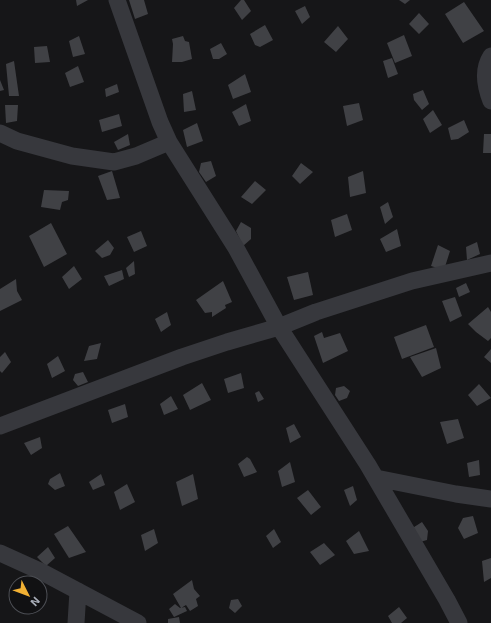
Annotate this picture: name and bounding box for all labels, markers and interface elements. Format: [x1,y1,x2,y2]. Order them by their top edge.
north arrow [8,575,48,615]
text: N [28,595,43,609]

